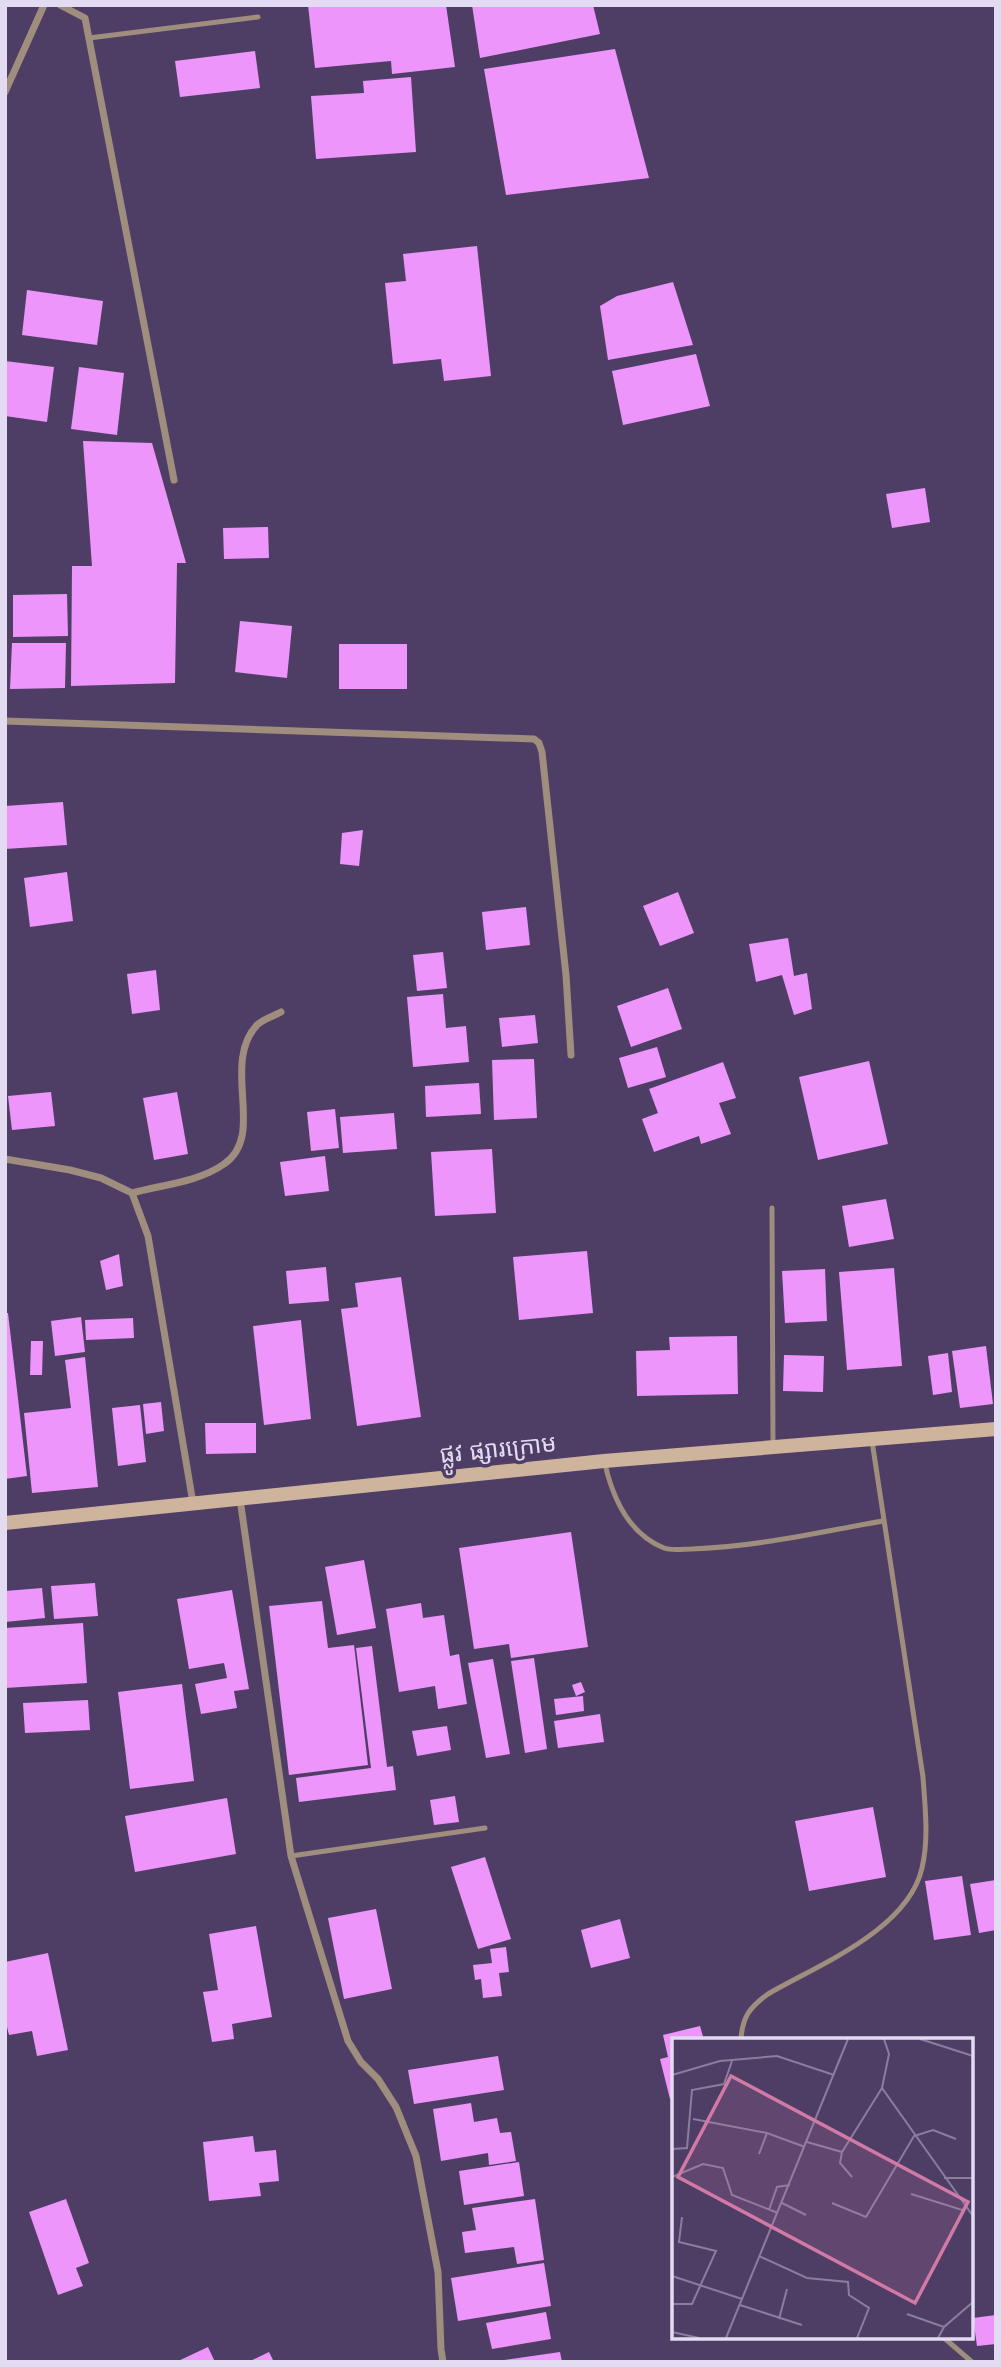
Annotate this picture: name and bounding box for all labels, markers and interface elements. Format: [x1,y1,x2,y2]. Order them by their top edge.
street label: ផ្លូវ ផ្សារក្រោម [438,1428,559,1477]
inset map [672,2038,973,2339]

